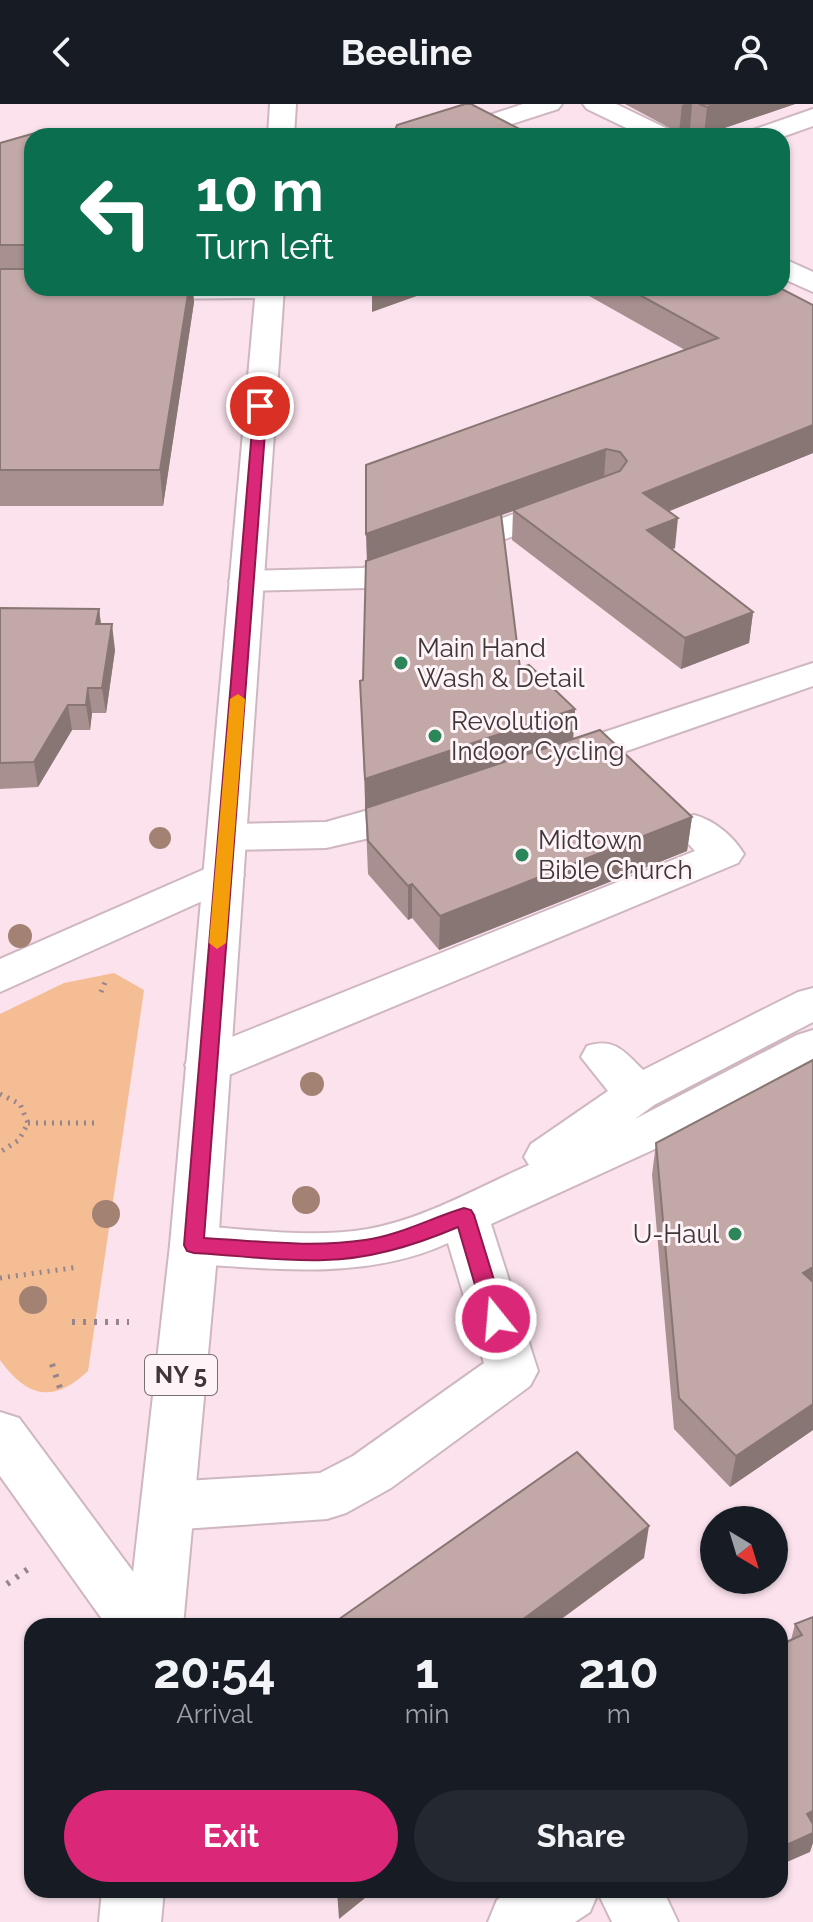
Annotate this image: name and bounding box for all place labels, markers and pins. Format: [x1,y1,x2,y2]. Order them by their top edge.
pin [226,372,294,440]
place label: Main Hand Wash & Detail [417,633,586,693]
marker: Main Hand Wash & Detail [392,654,410,672]
place label: Revolution Indoor Cycling [451,706,625,766]
marker: Revolution Indoor Cycling [426,727,444,745]
place label: Midtown Bible Church [538,825,693,885]
marker: Midtown Bible Church [513,846,531,864]
place label: U-Haul [633,1219,720,1249]
marker: U-Haul [726,1225,744,1243]

